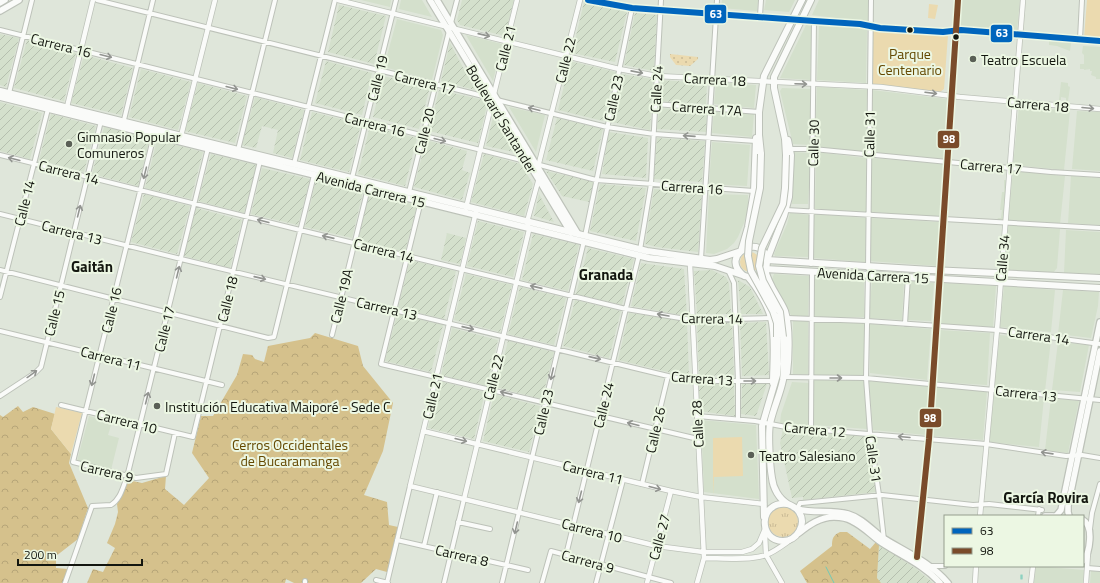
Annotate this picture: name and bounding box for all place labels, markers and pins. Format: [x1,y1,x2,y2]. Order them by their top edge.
unlabelled marker [905,25,915,35]
unlabelled marker [951,32,961,42]
place label: Teatro Escuela [981,49,1066,70]
marker: Teatro Escuela [968,54,978,64]
place label: Gimnasio Popular Comuneros [77,126,181,163]
marker: Gimnasio Popular Comuneros [64,139,74,149]
place label: Institución Educativa Maiporé - Sede C [165,396,391,417]
marker: Institución Educativa Maiporé - Sede C [152,401,162,411]
place label: Teatro Salesiano [759,445,856,466]
marker: Teatro Salesiano [746,450,756,460]

